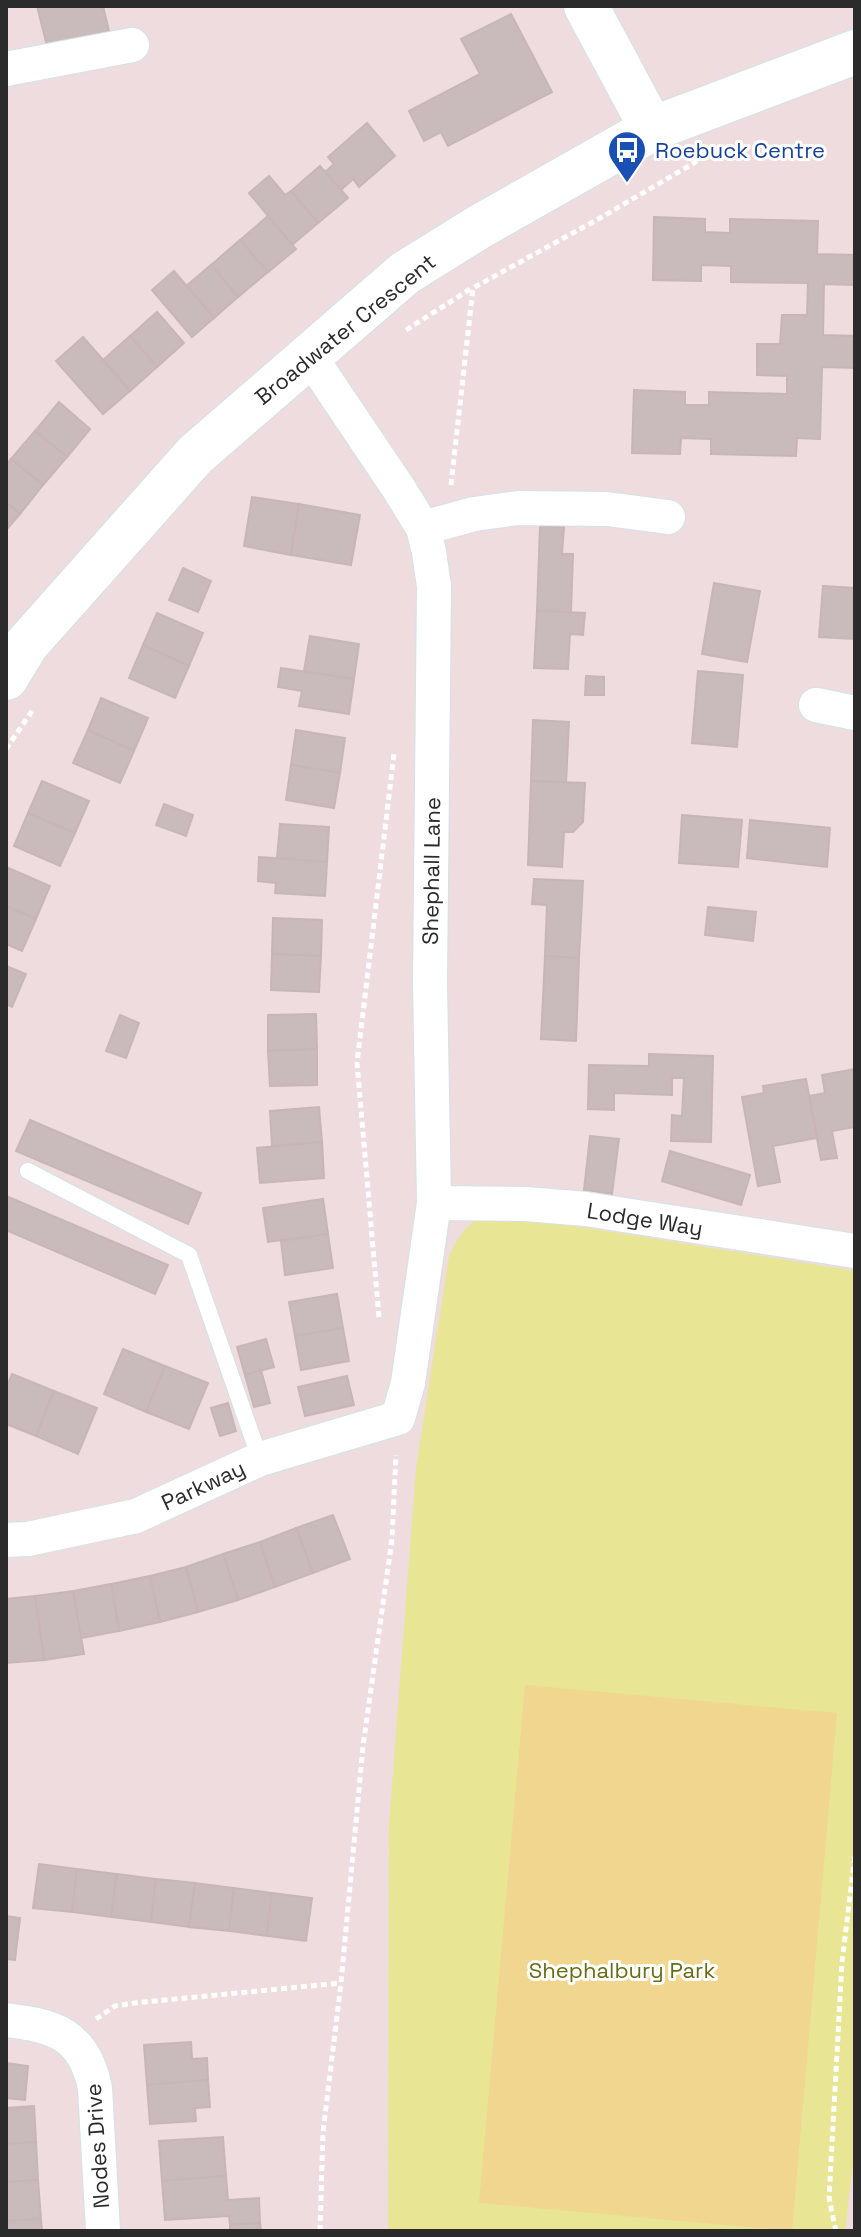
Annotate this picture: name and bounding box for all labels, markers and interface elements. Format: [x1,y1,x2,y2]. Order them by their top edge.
bus stop icon: Roebuck Centre [606,129,648,184]
place label: Roebuck Centre [655,136,825,164]
street label: Broadwater Crescent [249,247,441,411]
street label: Shephall Lane [416,797,446,945]
street label: Lodge Way [585,1196,705,1242]
street label: Parkway [157,1453,249,1517]
park label: Shephalbury Park [529,1956,715,1984]
street label: Nodes Drive [79,2082,115,2210]

